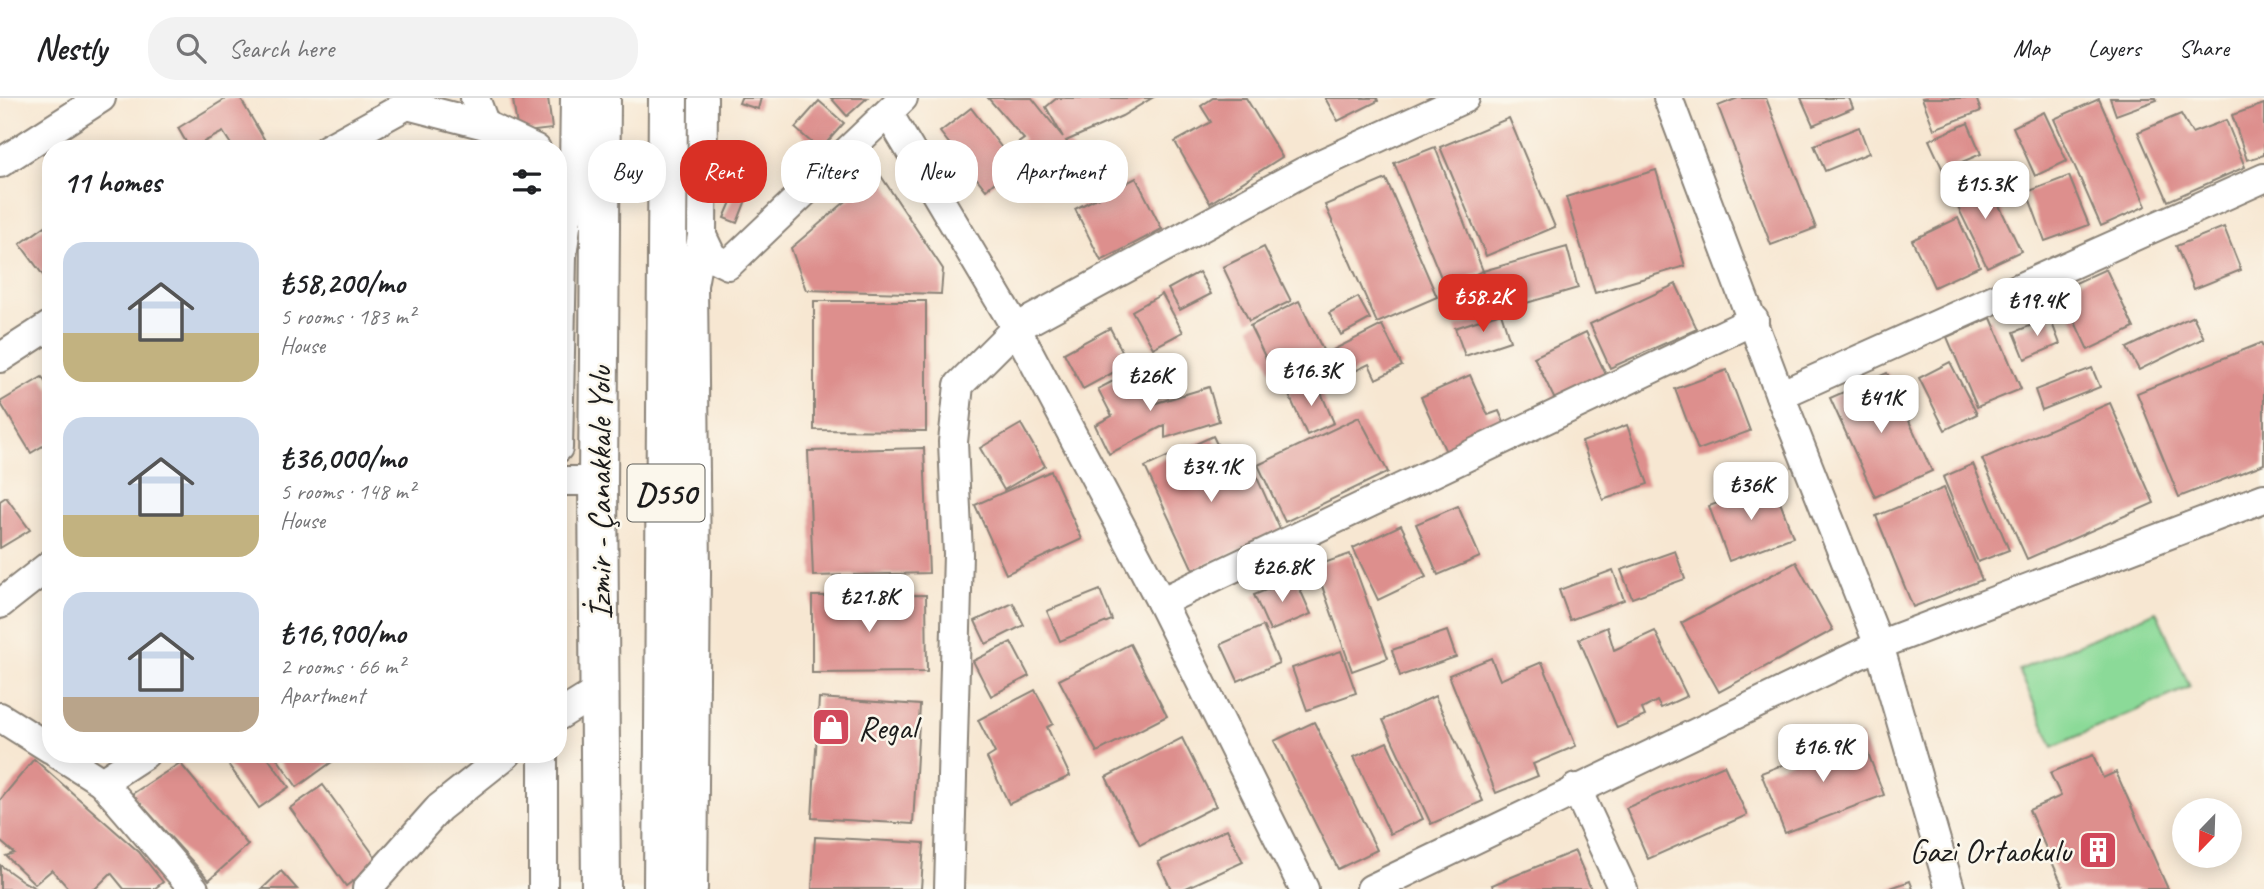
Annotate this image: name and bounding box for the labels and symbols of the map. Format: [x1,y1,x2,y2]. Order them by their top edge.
pin: ₺15.3K [1928,162,2042,221]
pin: ₺58.2K [1426,274,1540,334]
pin: ₺19.4K [1980,278,2094,338]
pin: ₺16.3K [1254,348,1368,408]
pin: ₺26K [1109,354,1191,413]
street label: İzmir - Çanakkale Yolu [579,365,621,619]
pin: ₺41K [1840,376,1922,435]
pin: ₺34.1K [1154,444,1268,504]
pin: ₺36K [1710,462,1792,522]
road number: D550 [628,464,704,522]
pin: ₺26.8K [1225,545,1339,604]
pin: ₺21.8K [812,574,926,634]
shop icon: Regal [810,706,852,748]
place label: Regal [858,707,922,749]
pin: ₺16.9K [1766,724,1880,784]
north arrow [2172,798,2242,868]
building icon: Gazi Ortaokulu [2077,829,2119,871]
place label: Gazi Ortaokulu [1910,830,2073,872]

